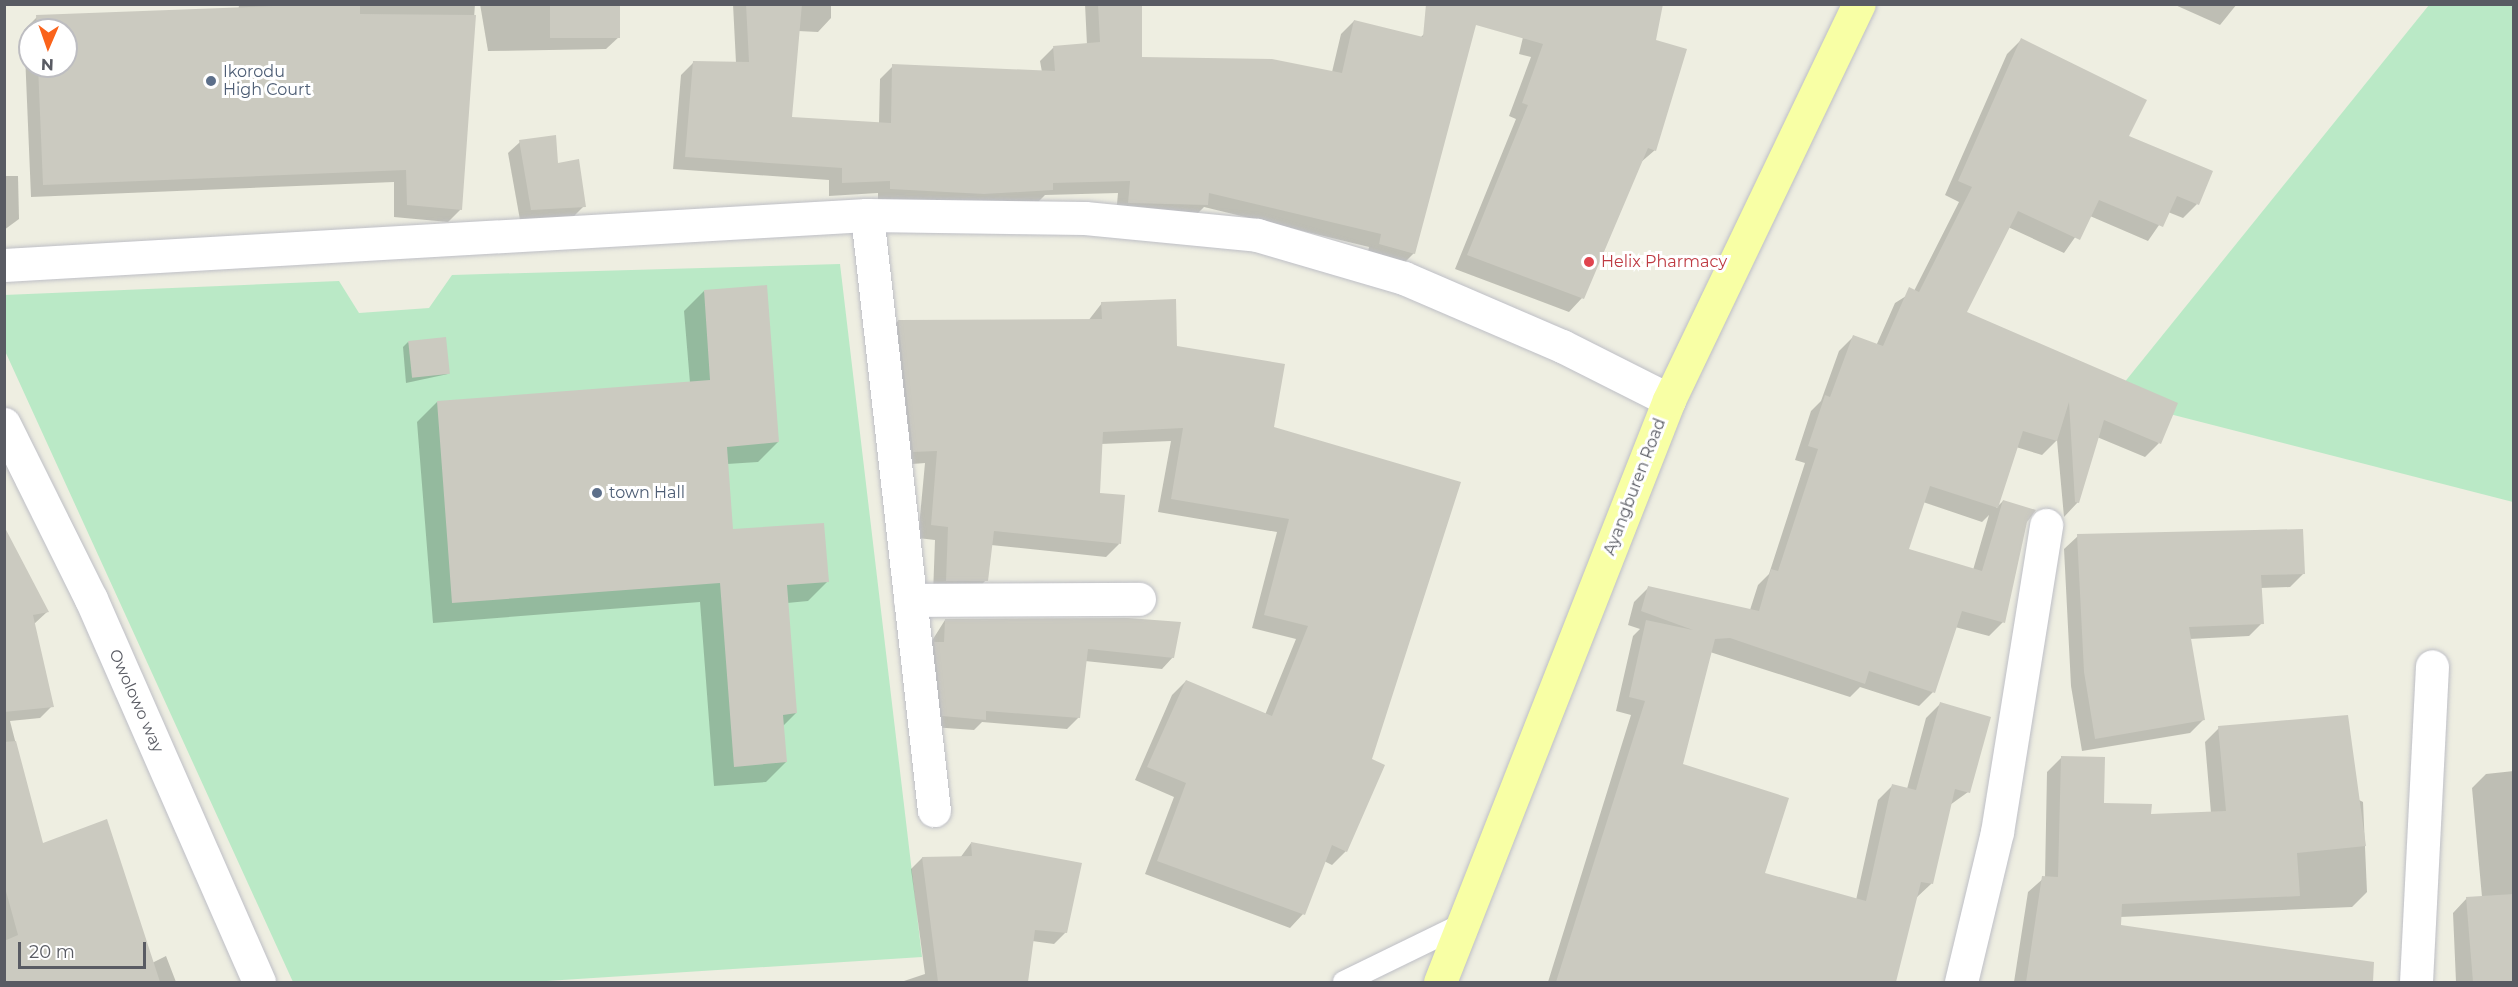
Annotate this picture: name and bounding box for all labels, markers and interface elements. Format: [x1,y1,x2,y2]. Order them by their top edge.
north arrow [18,18,78,78]
text: N [41,55,54,74]
place label: Ikorodu High Court [223,62,311,100]
marker: Ikorodu High Court [204,74,218,88]
place label: Helix Pharmacy [1601,252,1727,272]
marker: Helix Pharmacy [1582,255,1596,269]
street label: Ayangburen Road [1600,416,1670,558]
place label: town Hall [609,483,685,503]
marker: town Hall [590,486,604,500]
street label: Owolowo way [105,646,167,756]
scale bar [21,930,148,968]
text: 20 m [29,941,75,963]

